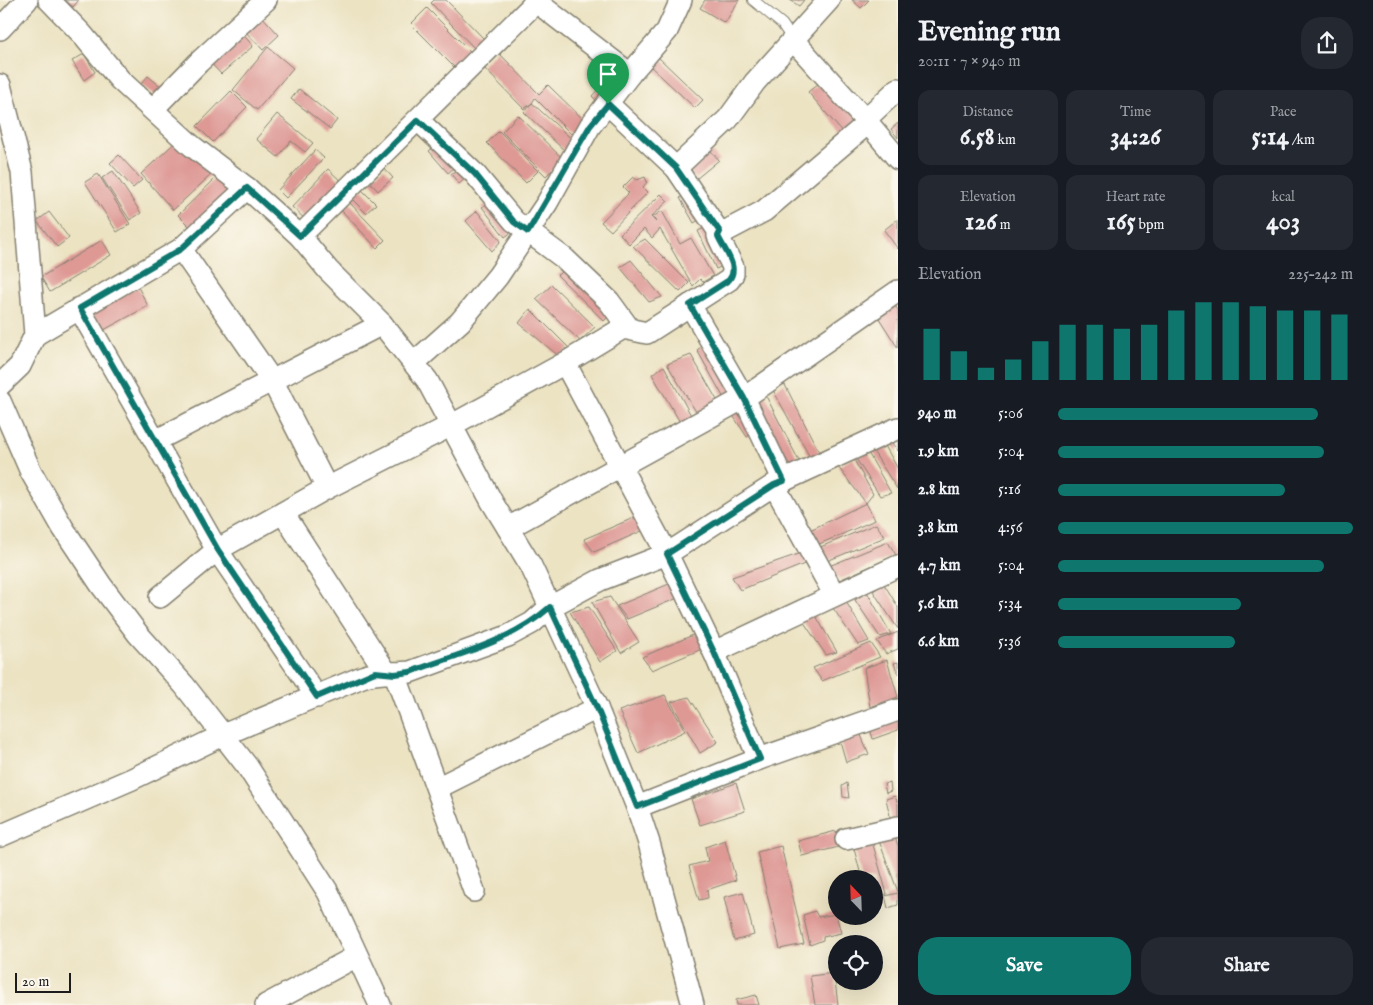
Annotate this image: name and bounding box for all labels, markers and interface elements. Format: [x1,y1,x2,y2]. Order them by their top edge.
text: Evening run [918,15,1061,50]
button: share [1301,17,1353,69]
text: 20:11 · 7 × 940 m [918,52,1021,72]
pin [587,53,629,104]
icon: arrive [594,60,622,88]
text: Distance [963,103,1013,121]
text: Time [1120,103,1151,121]
text: Pace [1270,103,1296,121]
text: 6.58 [960,121,995,153]
text: 34:26 [1110,121,1161,153]
text: 5:14 [1251,121,1289,153]
text: km [995,131,1016,149]
text: /km [1289,131,1315,149]
text: Elevation [960,188,1016,206]
text: Heart rate [1106,188,1165,206]
text: kcal [1271,188,1295,206]
text: 126 [965,206,997,238]
text: 165 [1107,206,1136,238]
text: 403 [1266,206,1300,238]
text: m [997,216,1011,234]
text: bpm [1136,216,1164,234]
text: Elevation [918,265,981,285]
text: 225–242 m [1288,265,1353,285]
text: 940 m [918,404,956,424]
text: 5:06 [998,404,1023,424]
text: 1.9 km [918,442,959,462]
text: 5:04 [998,442,1024,462]
text: 2.8 km [918,480,960,500]
text: 5:16 [998,480,1021,500]
text: 3.8 km [918,518,958,538]
text: 4:56 [998,518,1023,538]
text: 4.7 km [918,556,961,576]
text: 5:04 [998,556,1024,576]
text: 5.6 km [918,594,958,614]
text: 5:34 [998,594,1022,614]
text: 6.6 km [918,632,959,652]
text: 5:36 [998,632,1021,652]
north arrow [828,870,882,925]
map controls [828,870,883,990]
button: locate [828,935,883,990]
button: Save [918,937,1131,995]
button: Share [1141,937,1353,995]
scale bar [15,970,71,993]
text: 20 m [22,973,49,991]

